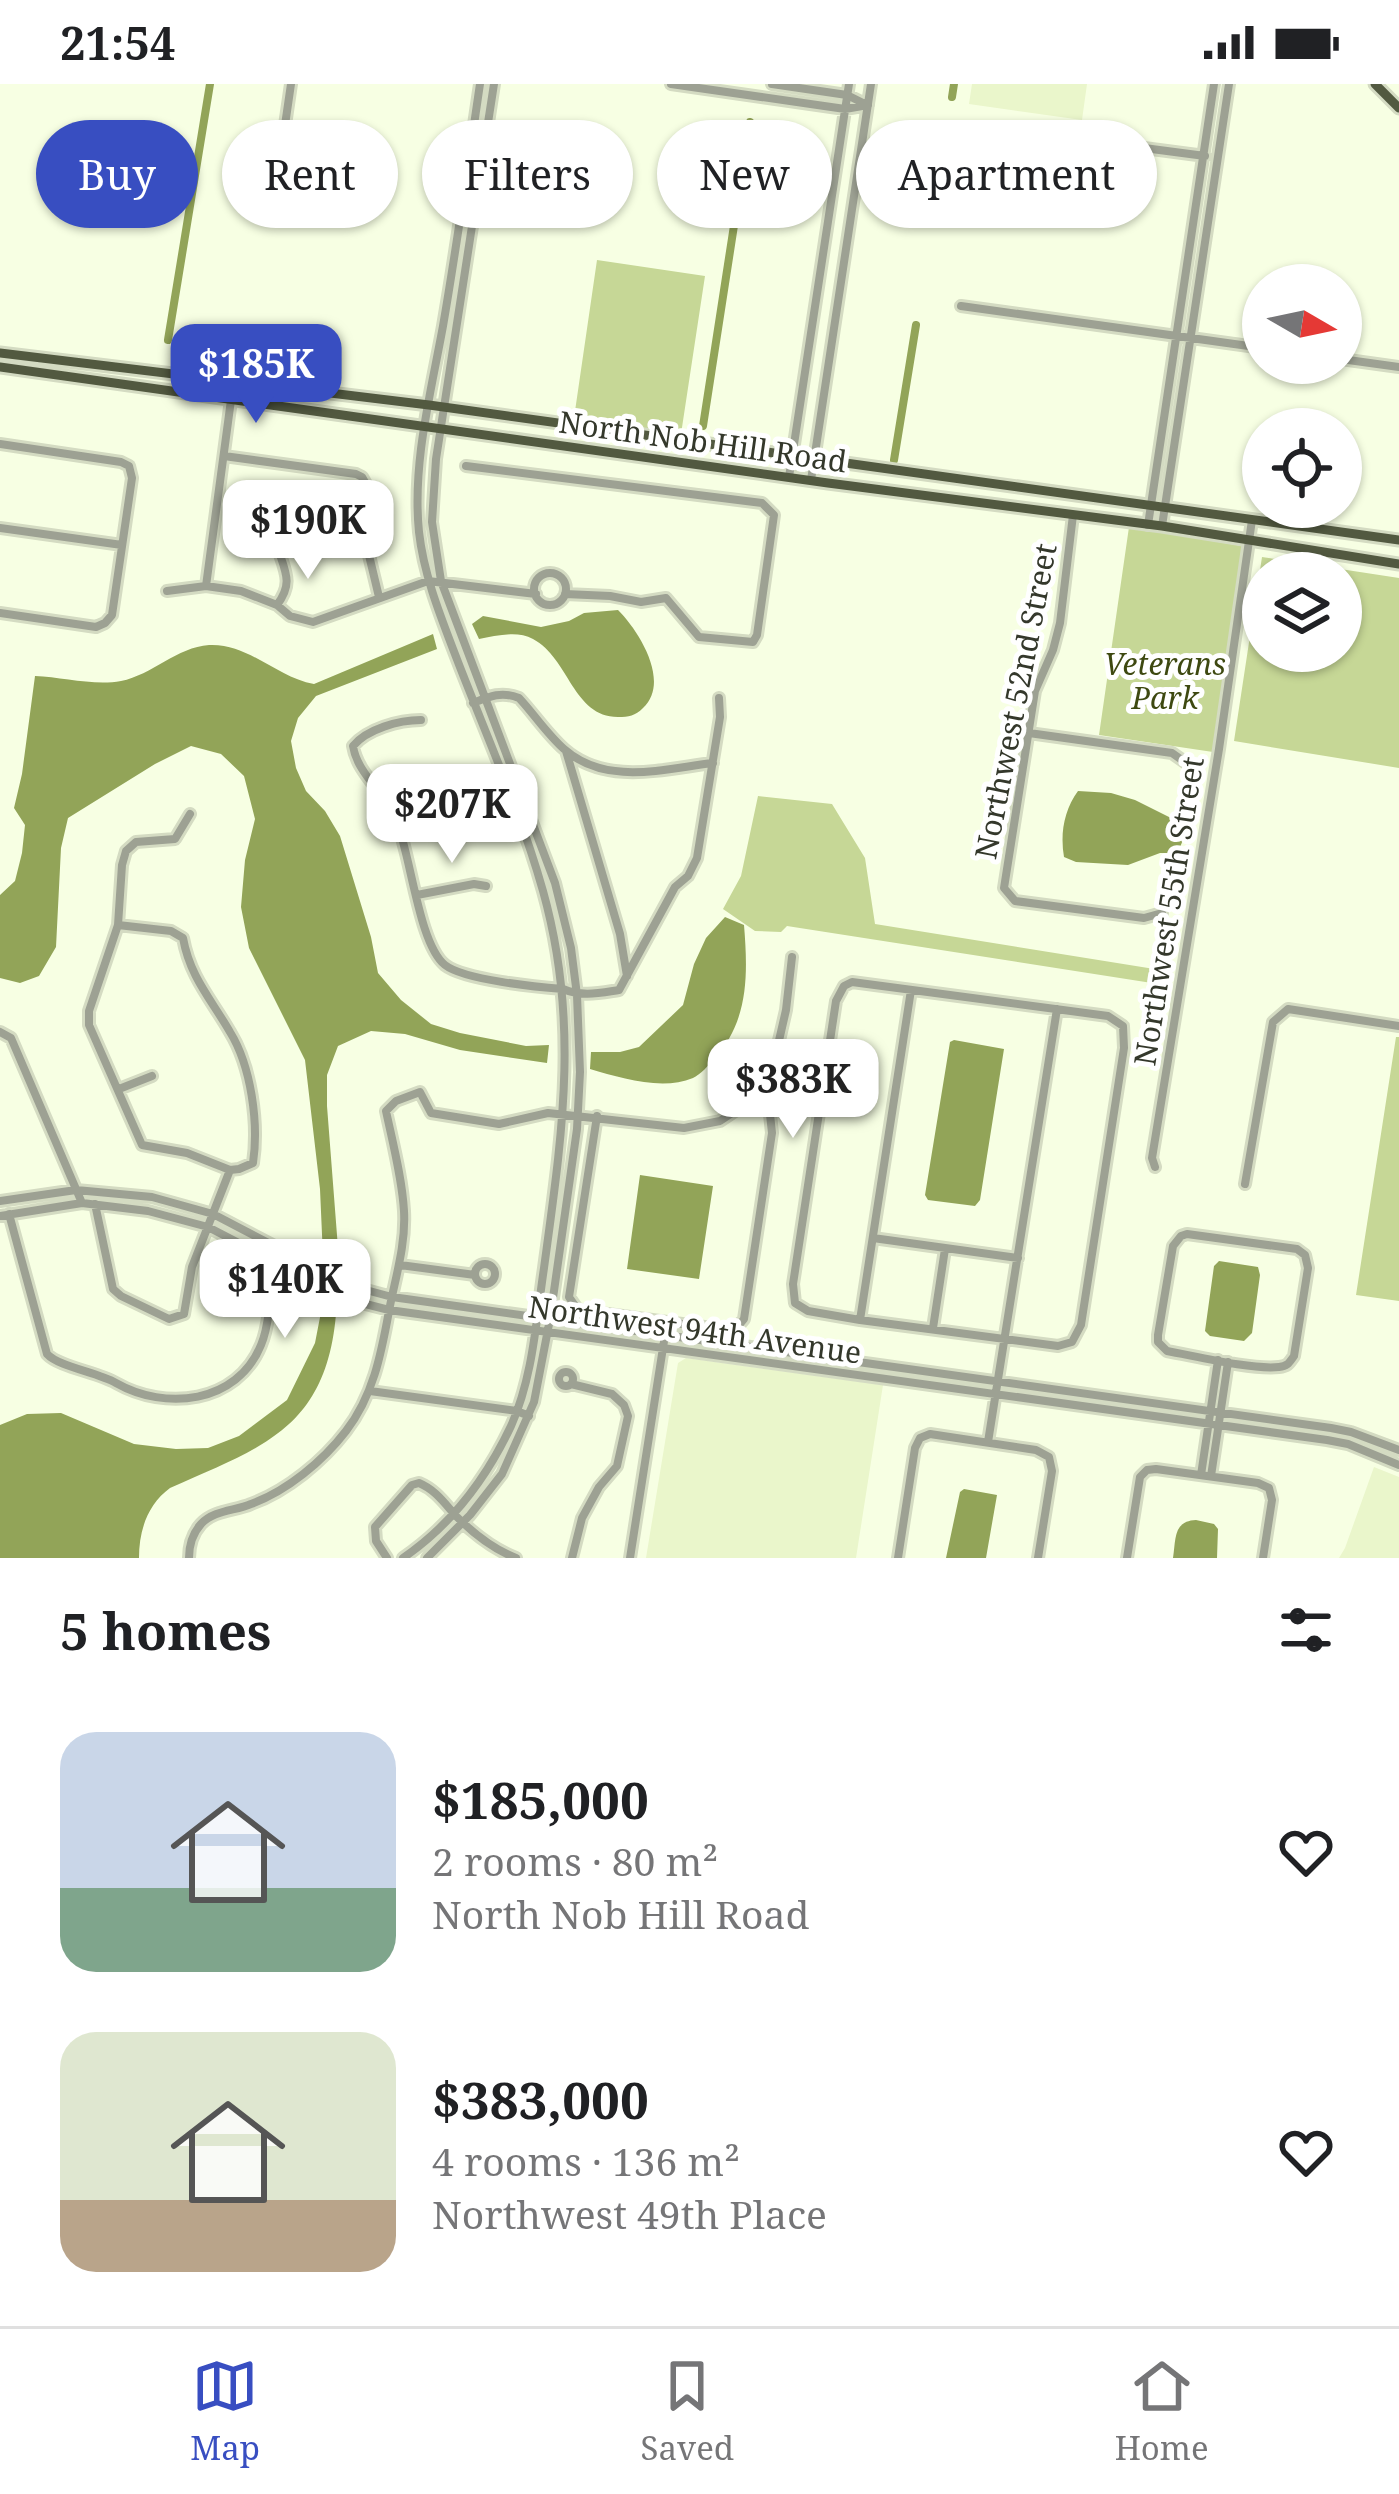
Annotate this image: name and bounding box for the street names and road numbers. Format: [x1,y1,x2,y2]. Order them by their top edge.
street label: North Nob Hill Road [556,401,850,481]
street label: Northwest 52nd Street [964,540,1066,862]
street label: Northwest 55th Street [1123,754,1213,1068]
street label: Northwest 94th Avenue [526,1285,864,1373]

